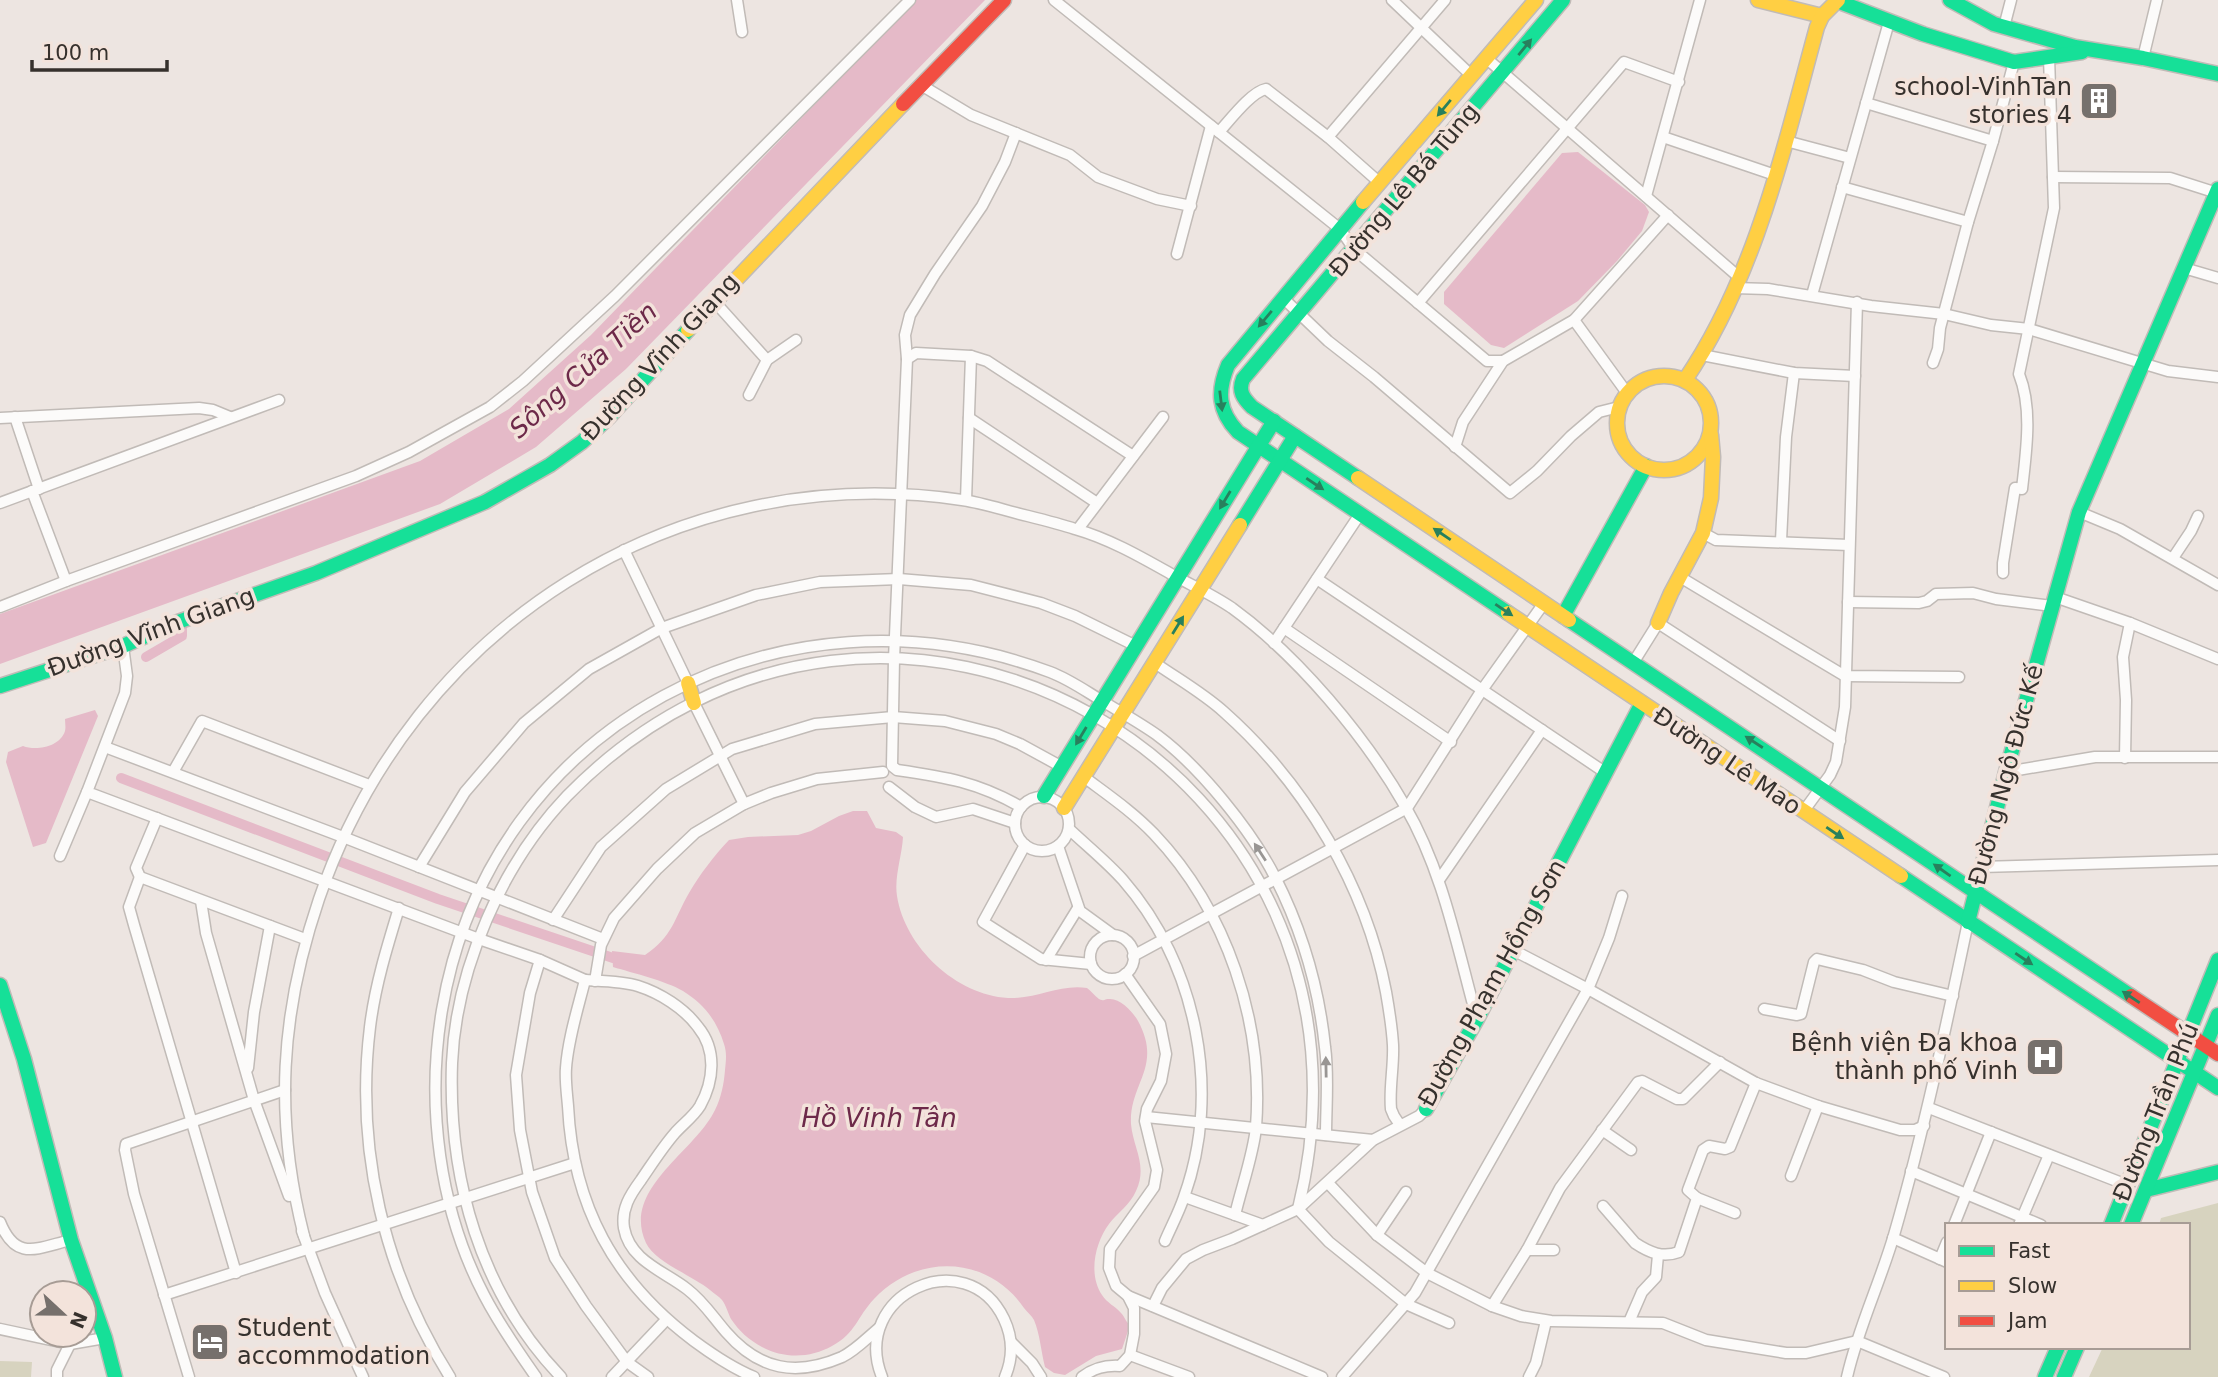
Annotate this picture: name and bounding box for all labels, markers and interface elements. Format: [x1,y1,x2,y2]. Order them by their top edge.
scale bar [32,28,166,72]
one-way arrow [1517,38,1532,55]
text: 100 m [42,41,109,65]
place label: school-VinhTan stories 4 [1894,73,2072,129]
building icon: school-VinhTan stories 4 [2078,80,2120,122]
street label: Đường Lê Bá Tùng [1323,98,1485,282]
one-way arrow [1436,99,1452,117]
street label: Đường Vĩnh Giang [575,268,745,446]
water label: Sông Cửa Tiền [503,296,663,444]
one-way arrow [1258,309,1273,327]
one-way arrow [1215,390,1226,412]
one-way arrow [1305,477,1325,490]
one-way arrow [1219,491,1232,510]
one-way arrow [1433,527,1451,541]
street label: Đường Vĩnh Giang [44,582,258,682]
one-way arrow [1494,604,1514,617]
one-way arrow [1172,615,1185,635]
street label: Đường Ngô Đức Kế [1963,661,2049,888]
street label: Đường Lê Mao [1648,701,1806,821]
one-way arrow [1075,727,1088,746]
one-way arrow [1744,736,1763,749]
one-way arrow [1826,826,1844,840]
one-way arrow [1253,843,1267,861]
street label: Đường Phạm Hồng Sơn [1412,855,1572,1111]
one-way arrow [1933,863,1951,877]
one-way arrow [2015,952,2034,965]
one-way arrow [2121,991,2140,1004]
street label: Đường Trần Phú [2107,1019,2205,1205]
place label: Bệnh viện Đa khoa thành phố Vinh [1791,1029,2018,1085]
hospital icon: Bệnh viện Đa khoa thành phố Vinh [2024,1036,2066,1078]
one-way arrow [1320,1056,1332,1078]
water label: Hồ Vinh Tân [801,1103,957,1133]
legend [1945,1223,2190,1349]
text: Fast [2008,1239,2050,1263]
text: Slow [2008,1274,2057,1298]
north arrow [28,1279,98,1349]
text: N [66,1309,92,1332]
text: Jam [2006,1309,2048,1333]
place label: Student accommodation [237,1314,430,1370]
hotel icon: Student accommodation [189,1321,231,1363]

